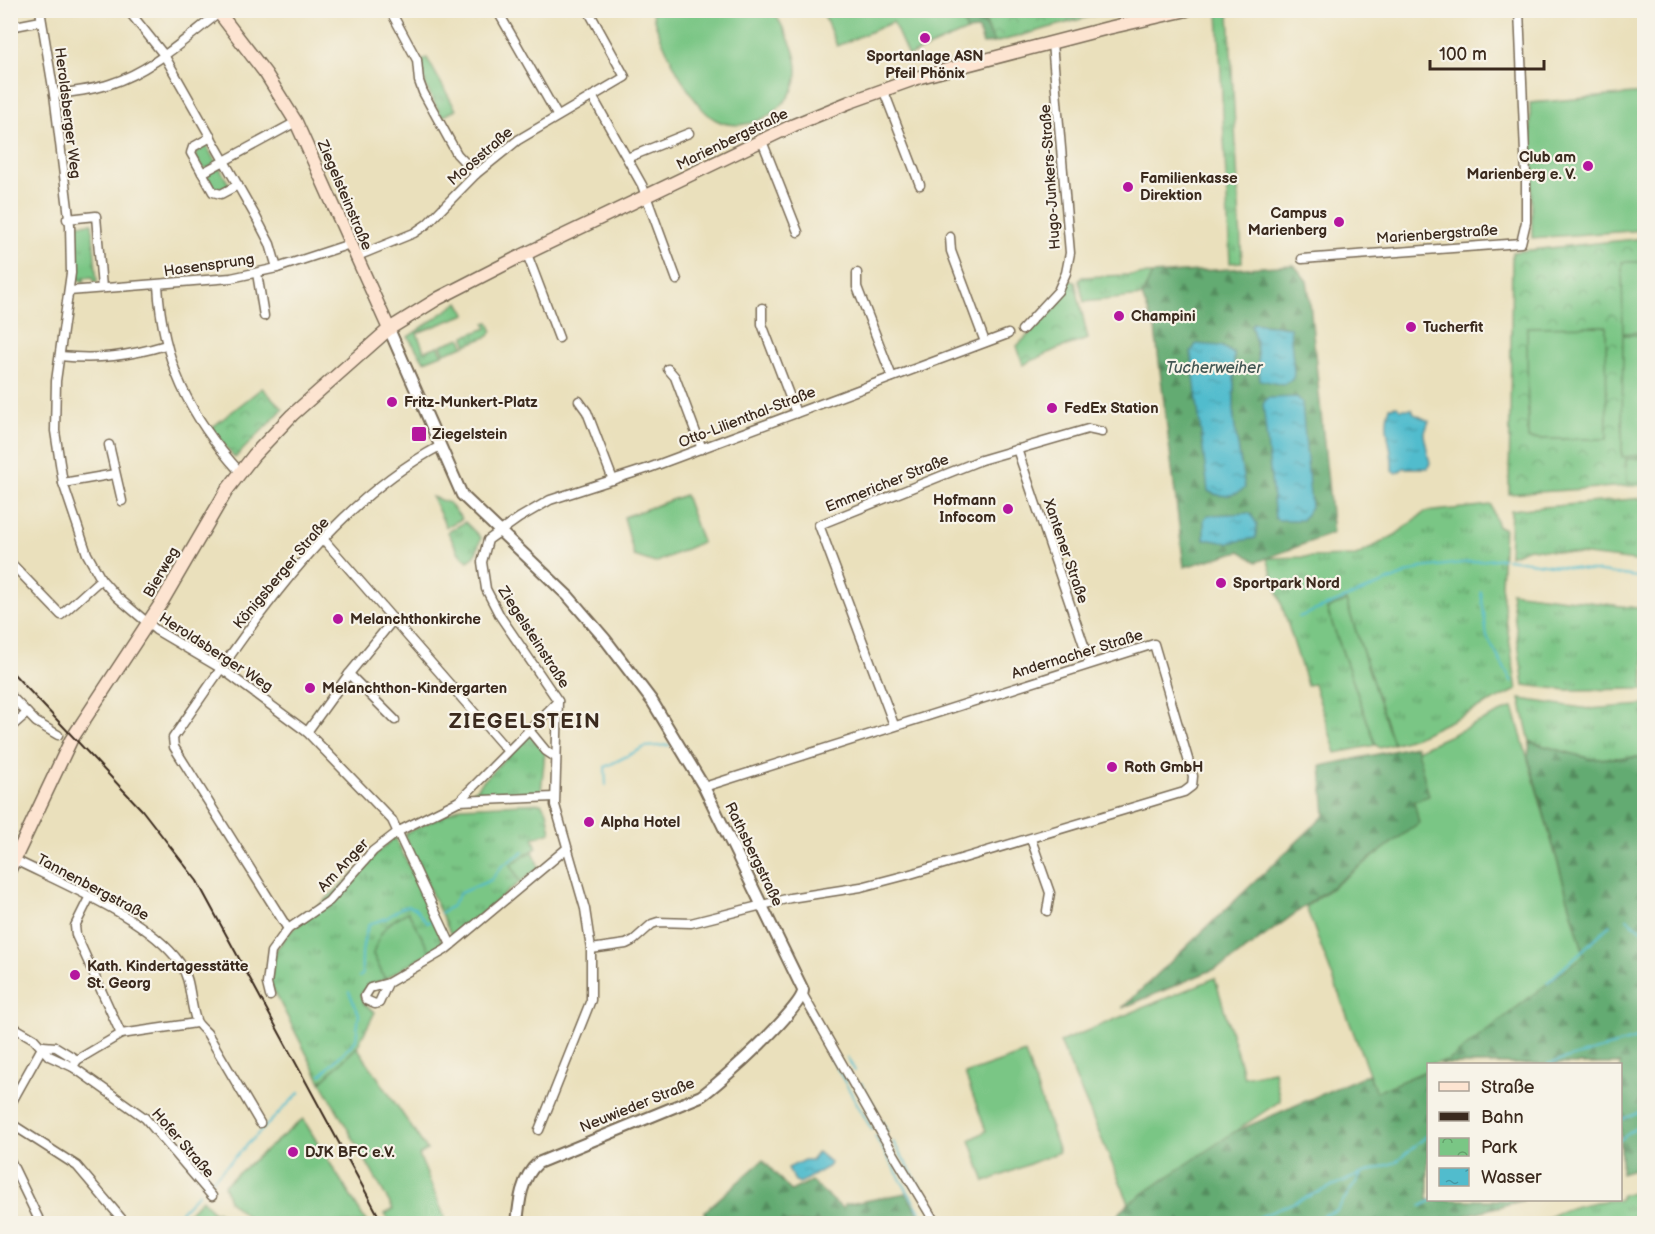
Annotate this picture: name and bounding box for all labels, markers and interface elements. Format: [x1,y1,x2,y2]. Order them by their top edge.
marker: Sportanlage ASN Pfeil Phönix [918,31,932,45]
scale bar [1430,33,1544,71]
text: 100 m [1439,44,1487,65]
street label: Heroldsberger Weg [50,46,85,180]
place label: Sportanlage ASN Pfeil Phönix [866,47,984,83]
street label: Marienbergstraße [673,104,791,175]
street label: Hugo-Junkers-Straße [1036,104,1065,250]
street label: Moosstraße [444,123,517,190]
street label: Ziegelsteinstraße [312,136,376,253]
place label: Club am Marienberg e. V. [1466,148,1576,184]
marker: Club am Marienberg e. V. [1581,159,1595,173]
place label: Familienkasse Direktion [1140,169,1238,205]
marker: Familienkasse Direktion [1121,180,1135,194]
place label: Campus Marienberg [1248,204,1327,240]
marker: Campus Marienberg [1332,215,1346,229]
street label: Marienbergstraße [1376,221,1499,248]
street label: Hasensprung [163,250,256,281]
place label: Champini [1131,307,1196,326]
marker: Champini [1112,309,1126,323]
place label: Tucherfit [1423,318,1483,337]
marker: Tucherfit [1404,320,1418,334]
water label: Tucherweiher [1166,359,1263,378]
street label: Otto-Lilienthal-Straße [676,383,819,452]
place label: Fritz-Munkert-Platz [404,393,538,412]
marker: Fritz-Munkert-Platz [385,395,399,409]
place label: FedEx Station [1064,399,1159,418]
marker: FedEx Station [1045,401,1059,415]
marker: Ziegelstein [410,425,428,443]
place label: Ziegelstein [432,425,507,444]
street label: Emmericher Straße [823,450,952,517]
place label: Hofmann Infocom [933,491,996,527]
street label: Xantener Straße [1038,495,1092,606]
marker: Hofmann Infocom [1001,502,1015,516]
street label: Königsberger Straße [229,514,334,633]
street label: Bierweg [139,543,184,601]
place label: Sportpark Nord [1233,574,1340,593]
marker: Sportpark Nord [1214,576,1228,590]
street label: Ziegelsteinstraße [493,582,574,692]
street label: Heroldsberger Weg [155,608,276,696]
place label: Melanchthonkirche [350,610,481,629]
marker: Melanchthonkirche [331,612,345,626]
street label: Andernacher Straße [1009,625,1145,683]
place label: Melanchthon-Kindergarten [322,679,507,698]
marker: Melanchthon-Kindergarten [303,681,317,695]
district label: ZIEGELSTEIN [449,709,601,734]
place label: Roth GmbH [1124,758,1203,777]
marker: Roth GmbH [1105,760,1119,774]
street label: Rathsbergstraße [720,799,787,909]
place label: Alpha Hotel [600,813,680,832]
marker: Alpha Hotel [582,815,596,829]
street label: Am Anger [314,834,373,896]
street label: Tannenbergstraße [33,850,152,925]
place label: Kath. Kindertagesstätte St. Georg [87,957,249,993]
marker: Kath. Kindertagesstätte St. Georg [68,968,82,982]
legend [1427,1063,1622,1201]
street label: Neuwieder Straße [577,1074,697,1137]
text: Straße [1481,1077,1535,1098]
street label: Hofer Straße [147,1105,218,1182]
text: Bahn [1481,1107,1524,1128]
text: Park [1481,1137,1517,1158]
place label: DJK BFC e.V. [305,1143,395,1162]
marker: DJK BFC e.V. [286,1145,300,1159]
text: Wasser [1481,1167,1542,1188]

